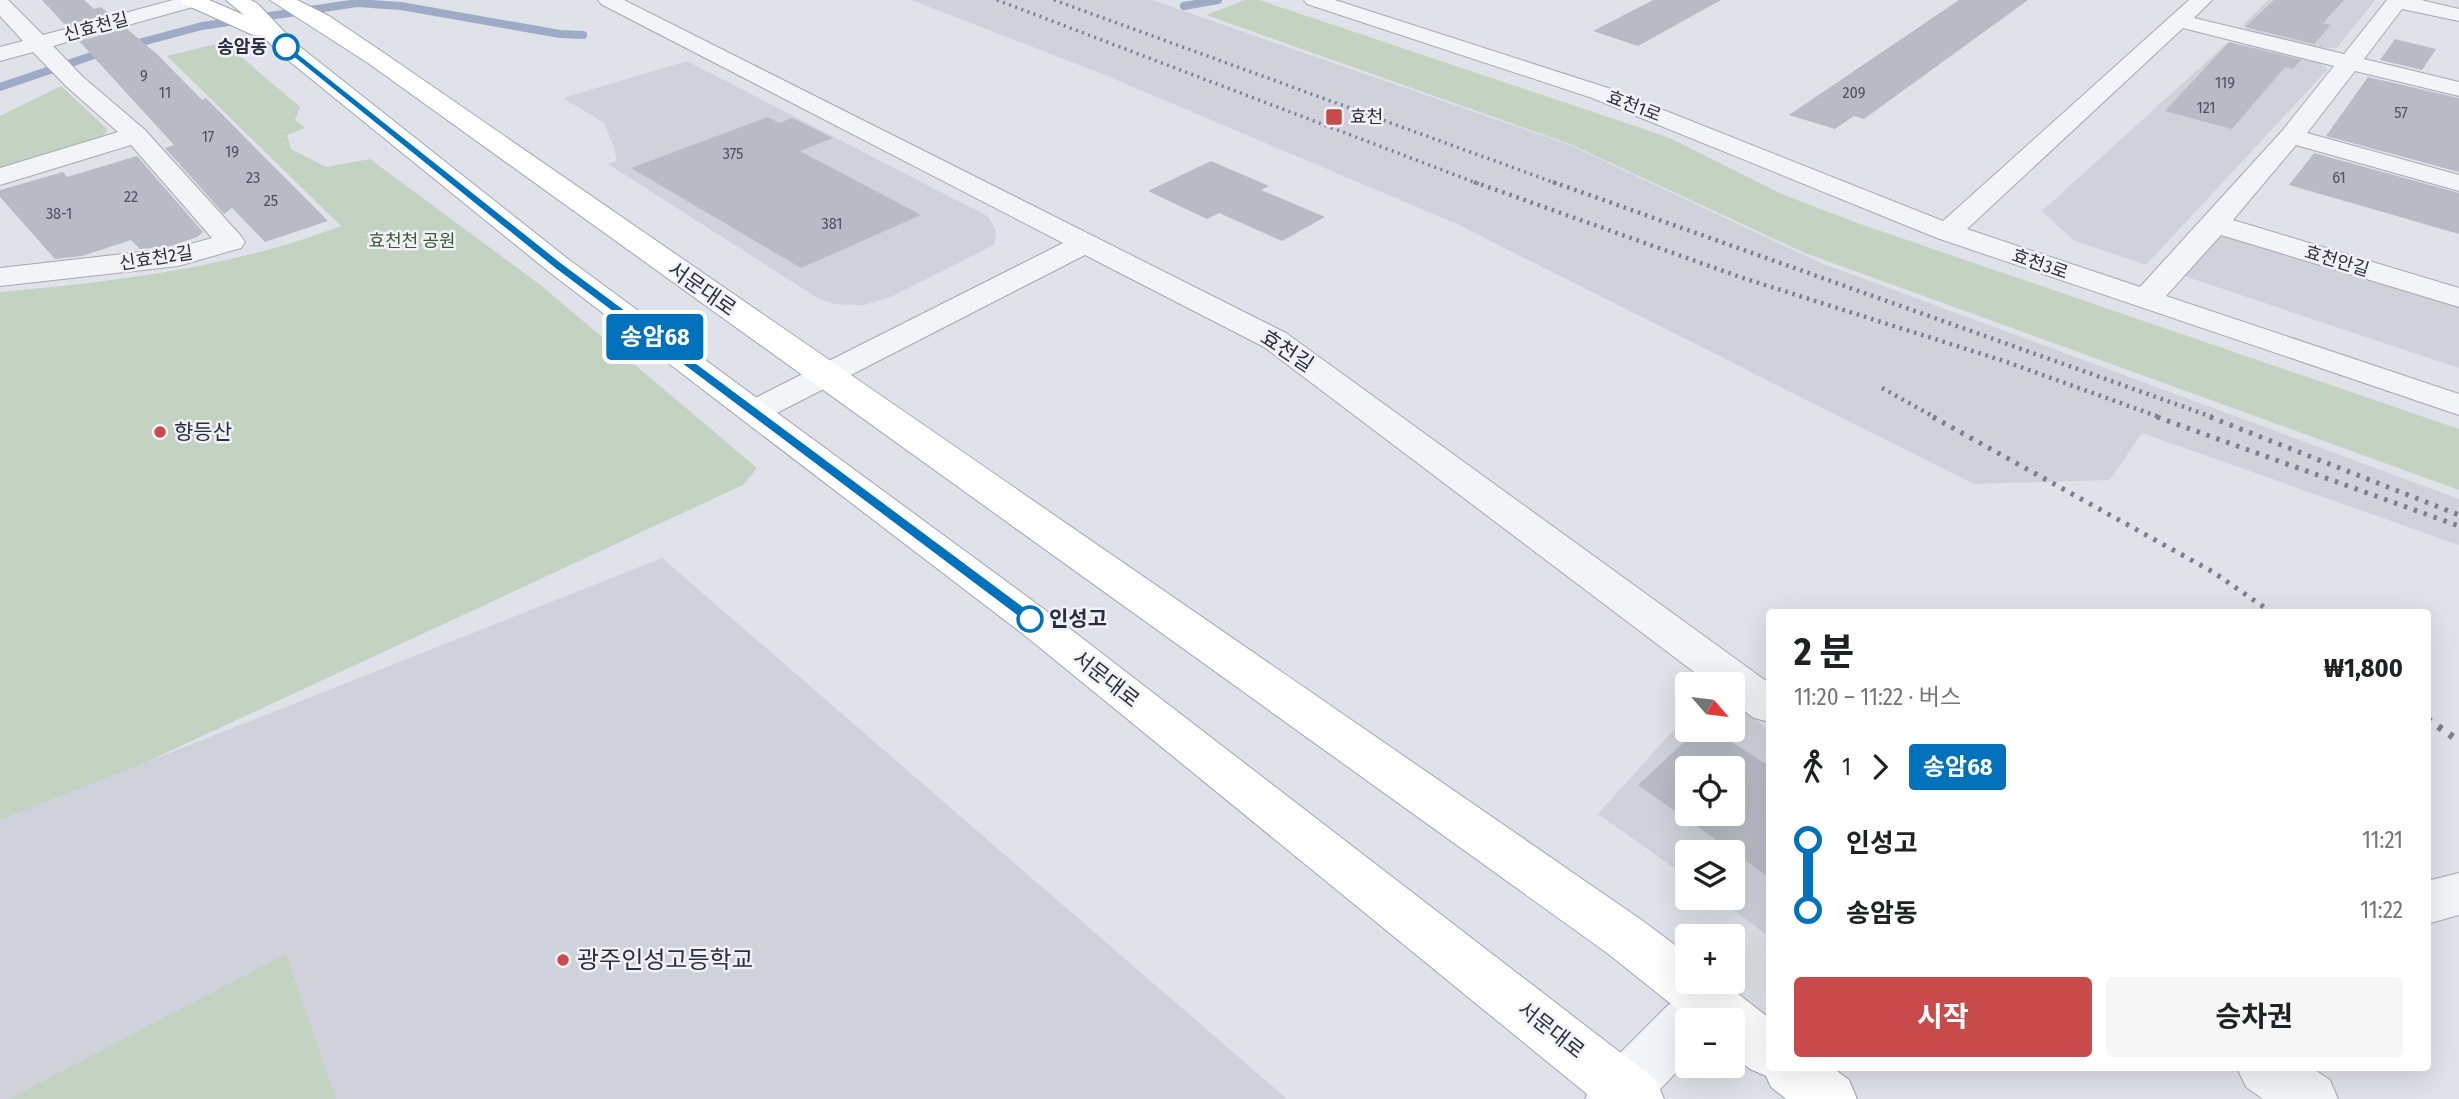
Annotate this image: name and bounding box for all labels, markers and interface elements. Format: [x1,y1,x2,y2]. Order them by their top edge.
street label: 신효천길 [61,8,131,46]
marker: 송암동 [273,34,299,60]
place label: 송암동 [217,36,267,58]
house number: 9 [140,66,148,85]
house number: 119 [2215,73,2235,92]
house number: 11 [159,83,171,102]
house number: 209 [1842,83,1866,102]
street label: 효천1로 [1604,86,1664,126]
house number: 121 [2196,98,2216,117]
house number: 57 [2394,103,2408,122]
place label: 효천 [1350,106,1383,128]
marker: 효천 [1324,107,1344,127]
house number: 17 [202,127,215,146]
house number: 19 [225,142,239,161]
house number: 375 [723,144,743,163]
house number: 23 [246,168,260,187]
house number: 61 [2332,168,2346,187]
house number: 22 [124,187,138,206]
house number: 25 [264,191,278,210]
house number: 38-1 [46,204,72,223]
house number: 381 [821,214,843,233]
park label: 효천천 공원 [368,230,456,252]
street label: 신효천2길 [118,241,194,275]
street label: 효천안길 [2302,241,2372,281]
street label: 효천3로 [2009,244,2071,284]
street label: 서문대로 [663,256,741,322]
line badge: 송암68 [606,314,704,360]
text: 송암68 [620,323,690,351]
street label: 효천길 [1256,324,1318,378]
place label: 향등산 [174,419,232,445]
marker: 향등산 [152,424,168,440]
marker: 인성고 [1017,606,1043,632]
place label: 인성고 [1049,606,1107,632]
text: 2 분 [1794,629,1854,675]
street label: 서문대로 [1068,645,1144,713]
text: ₩1,800 [2324,653,2403,684]
north arrow [1675,672,1745,742]
map controls [1675,672,1745,1078]
text: 11:20 – 11:22 · 버스 [1794,683,1961,711]
icon: walk [1794,748,1832,786]
icon: forward [1861,748,1899,786]
text: 1 [1842,753,1851,781]
text: 송암68 [1923,753,1992,781]
button: locate [1675,756,1745,826]
text: 11:21 [2362,826,2403,854]
text: 인성고 [1846,828,1918,859]
button: layers [1675,840,1745,910]
text: 11:22 [2360,896,2403,924]
text: 송암동 [1846,898,1918,929]
button: + [1675,924,1745,994]
place label: 광주인성고등학교 [577,946,754,974]
marker: 광주인성고등학교 [555,952,571,968]
button: 시작 [1794,977,2092,1057]
button: 승차권 [2106,977,2403,1057]
street label: 서문대로 [1513,996,1589,1064]
button: − [1675,1008,1745,1078]

